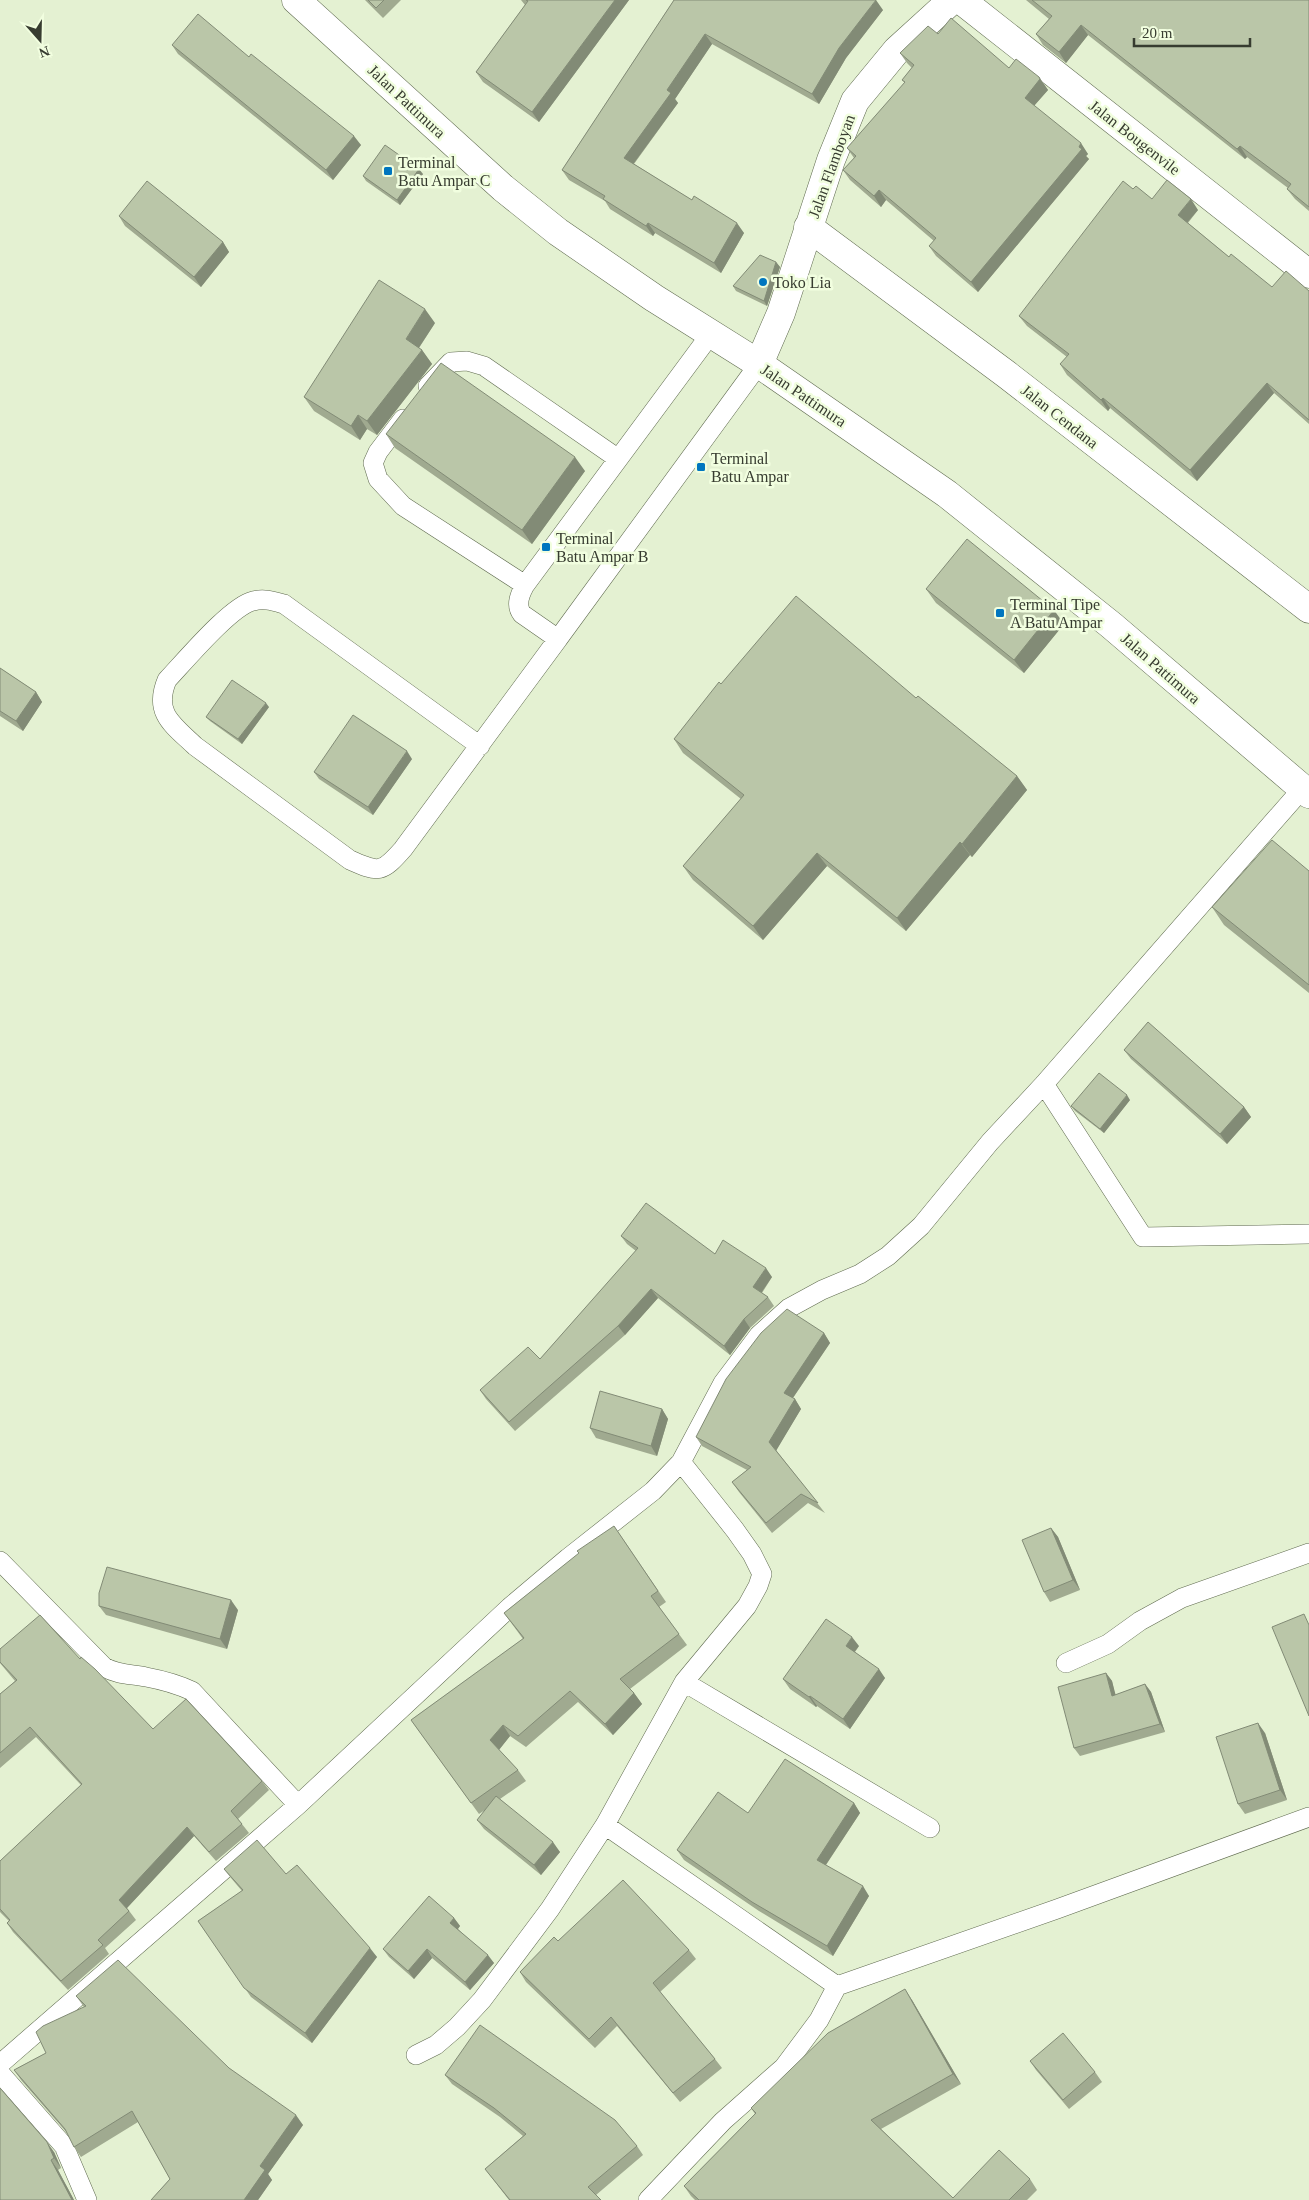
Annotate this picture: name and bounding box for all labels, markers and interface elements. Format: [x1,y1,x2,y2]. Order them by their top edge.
north arrow [15,15,65,65]
scale bar [1134,15,1250,47]
text: 20 m [1142,25,1173,41]
text: N [37,43,52,61]
street label: Jalan Pattimura [365,61,449,141]
street label: Jalan Bougenvile [1085,97,1184,179]
street label: Jalan Flamboyan [805,112,859,221]
place label: Terminal Batu Ampar C [398,154,490,190]
marker: Terminal Batu Ampar C [382,165,394,177]
place label: Toko Lia [773,274,831,291]
marker: Toko Lia [757,276,769,288]
street label: Jalan Pattimura [758,361,850,430]
street label: Jalan Cendana [1018,381,1102,452]
place label: Terminal Batu Ampar [711,450,789,486]
marker: Terminal Batu Ampar [695,461,707,473]
place label: Terminal Batu Ampar B [556,530,648,566]
marker: Terminal Batu Ampar B [540,541,552,553]
place label: Terminal Tipe A Batu Ampar [1010,596,1103,632]
marker: Terminal Tipe A Batu Ampar [994,607,1006,619]
street label: Jalan Pattimura [1118,629,1204,707]

